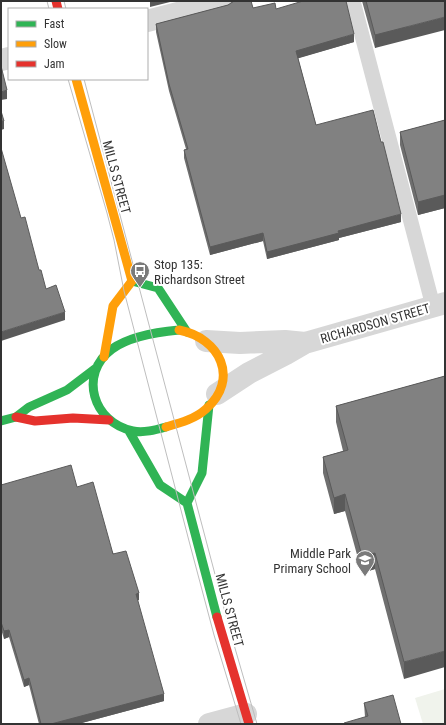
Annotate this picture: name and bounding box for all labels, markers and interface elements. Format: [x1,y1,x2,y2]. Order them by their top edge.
legend [8,8,148,80]
text: Fast [44,17,65,31]
text: Slow [44,37,67,51]
text: Jam [44,57,65,71]
street label: MILLS STREET [100,139,134,216]
place label: Stop 135: Richardson Street [154,257,245,287]
bus stop icon: Stop 135: Richardson Street [129,260,151,288]
street label: RICHARDSON STREET [319,301,432,346]
place label: Middle Park Primary School [273,546,351,576]
school or university icon: Middle Park Primary School [354,549,376,577]
street label: MILLS STREET [213,572,247,649]

